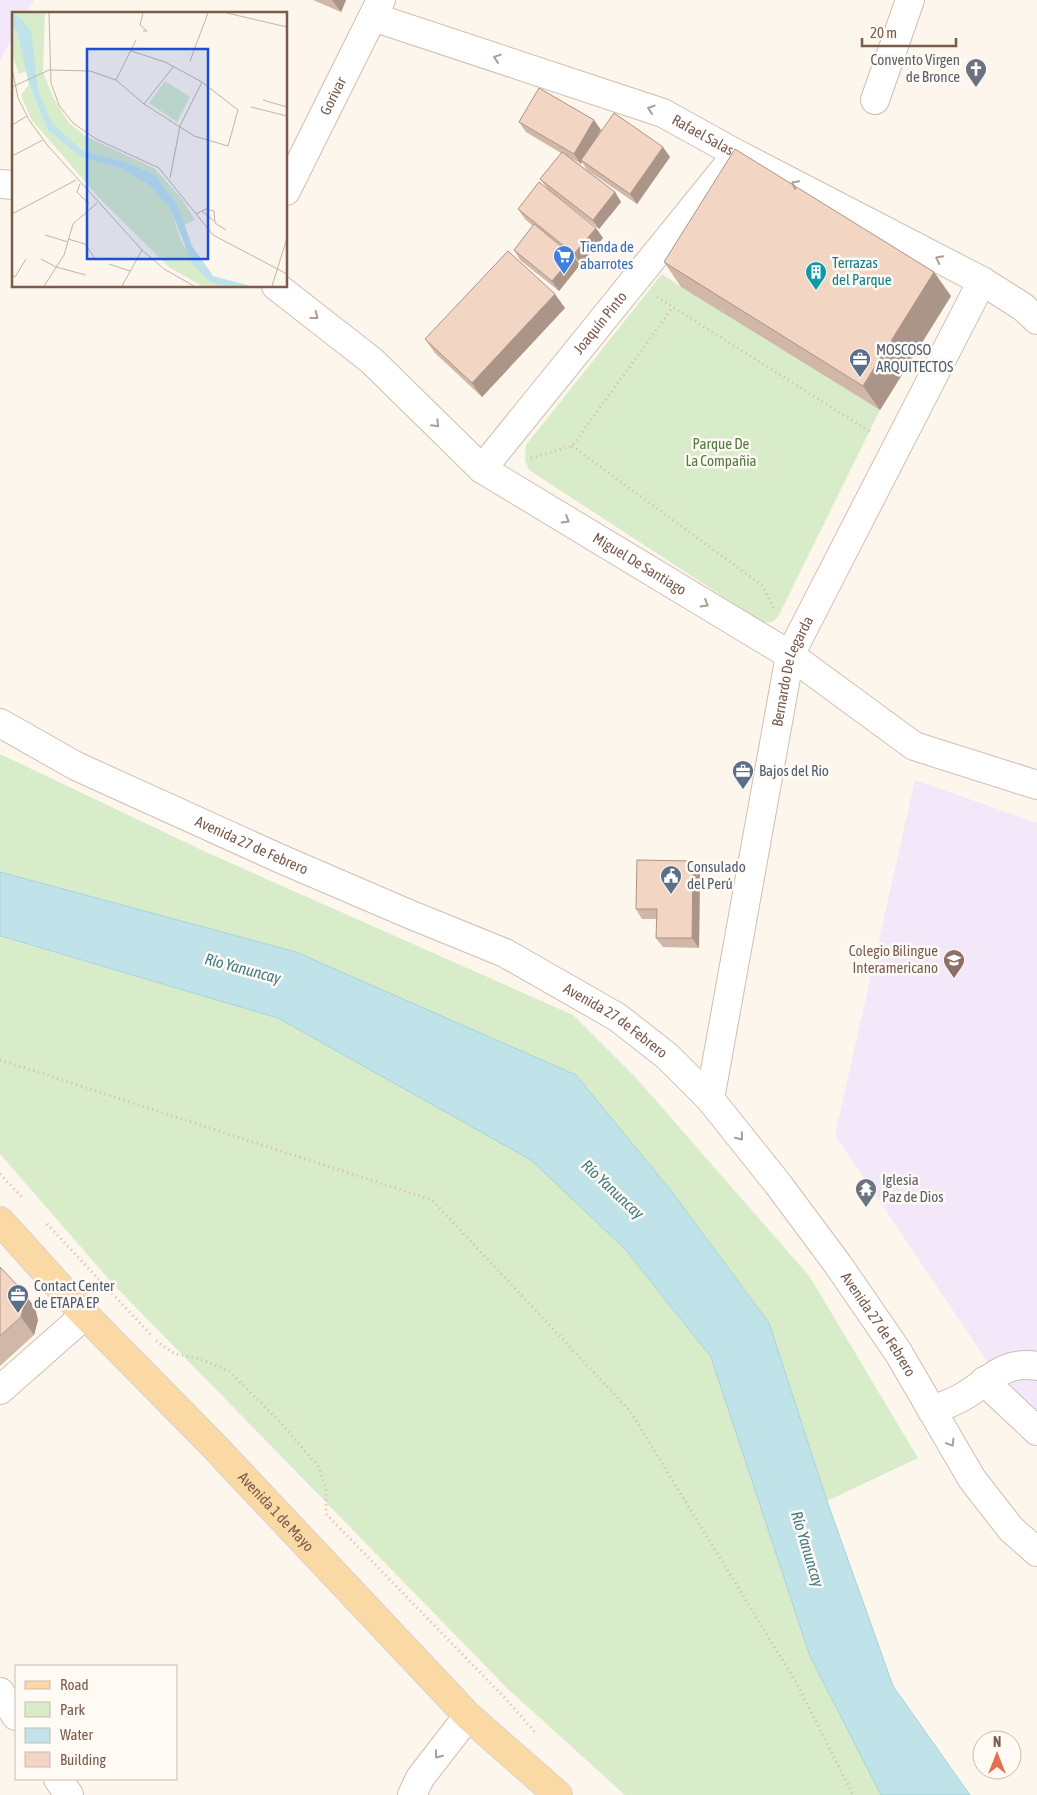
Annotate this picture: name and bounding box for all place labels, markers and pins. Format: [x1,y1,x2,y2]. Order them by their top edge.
place label: Convento Virgen de Bronce [871,51,960,85]
church icon: Convento Virgen de Bronce [964,57,988,88]
place label: Tienda de abarrotes [580,238,634,272]
supermarket icon: Tienda de abarrotes [552,244,576,275]
place label: Terrazas del Parque [832,254,892,288]
building icon: Terrazas del Parque [804,260,828,291]
place label: MOSCOSO ARQUITECTOS [876,341,953,375]
office icon: MOSCOSO ARQUITECTOS [848,347,872,378]
office icon: Bajos del Rio [731,759,755,790]
place label: Bajos del Rio [759,762,829,779]
place label: Consulado del Perú [687,858,746,892]
public building icon: Consulado del Perú [659,864,683,895]
place label: Colegio Bilingue Interamericano [849,942,938,976]
school or university icon: Colegio Bilingue Interamericano [942,948,966,979]
place label: Iglesia Paz de Dios [882,1171,944,1205]
temple icon: Iglesia Paz de Dios [854,1177,878,1208]
place label: Contact Center de ETAPA EP [34,1277,115,1311]
office icon: Contact Center de ETAPA EP [6,1283,30,1314]

